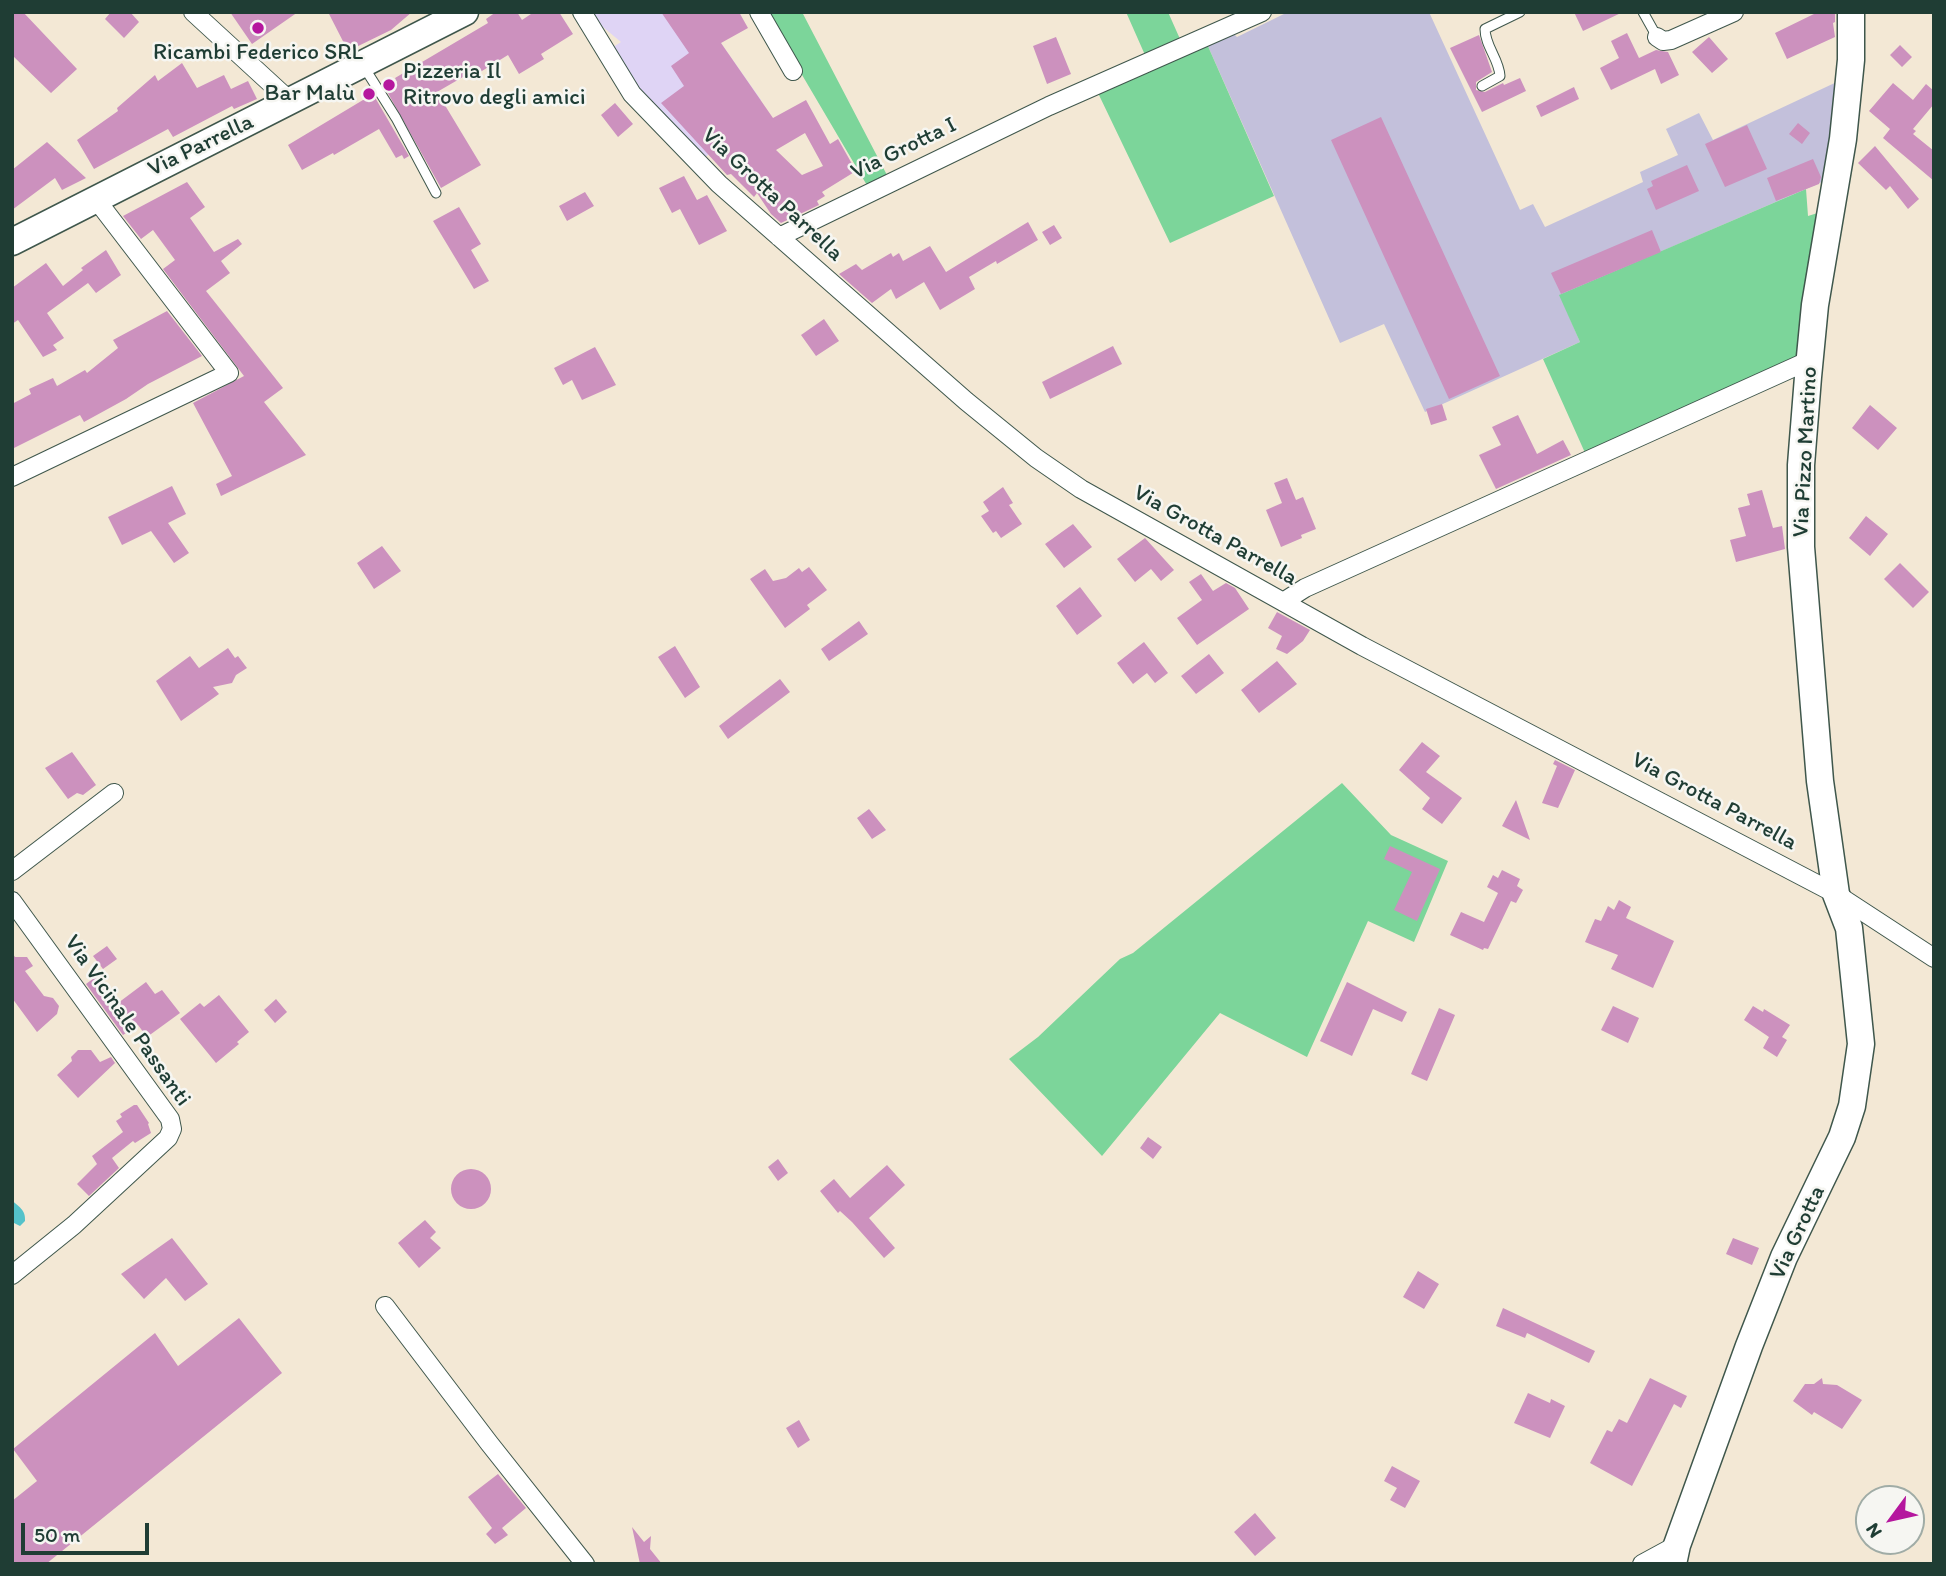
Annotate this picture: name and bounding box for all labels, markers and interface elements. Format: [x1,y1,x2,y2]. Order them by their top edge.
marker: Ricambi Federico SRL [250,20,266,36]
place label: Ricambi Federico SRL [153,39,363,67]
place label: Pizzeria Il Ritrovo degli amici [403,58,586,112]
marker: Pizzeria Il Ritrovo degli amici [381,77,397,93]
place label: Bar Malù [265,80,355,108]
marker: Bar Malù [361,86,377,102]
street label: Via Parrella [144,109,258,183]
street label: Via Grotta I [847,112,961,186]
street label: Via Grotta Parrella [695,122,849,268]
street label: Via Pizzo Martino [1788,366,1824,538]
street label: Via Grotta Parrella [1128,479,1302,593]
street label: Via Grotta Parrella [1626,747,1802,857]
street label: Via Vicinale Passanti [58,930,196,1112]
street label: Via Grotta [1764,1182,1832,1284]
north arrow [1855,1485,1925,1555]
scale bar [24,1510,152,1554]
text: N [1861,1519,1887,1542]
text: 50 m [34,1522,80,1547]

